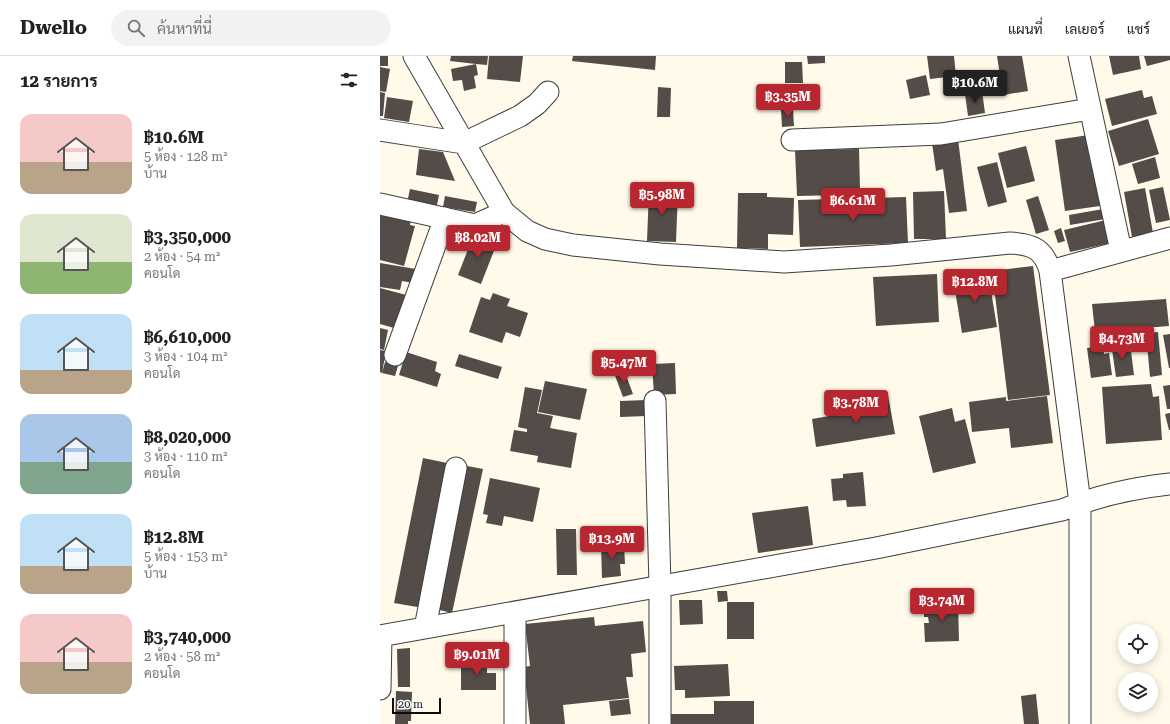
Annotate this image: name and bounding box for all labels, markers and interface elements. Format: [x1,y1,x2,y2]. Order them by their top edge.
search box [111,10,391,46]
text: Dwello [20,16,87,39]
icon: search [125,17,147,39]
text: ค้นหาที่นี่ [157,20,212,38]
text: แผนที่ [1008,21,1043,37]
text: เลเยอร์ [1065,21,1105,37]
text: แชร์ [1127,21,1150,37]
icon: filters [338,69,360,91]
pin: ฿10.6M [942,70,1008,104]
text: 12 รายการ [20,71,98,91]
text: ฿10.6M [952,75,998,90]
pin: ฿3.35M [755,84,821,118]
text: ฿3.35M [765,89,811,104]
text: ฿10.6M [144,127,204,147]
icon: home [52,130,100,178]
text: 5 ห้อง · 128 m² [144,149,227,164]
text: บ้าน [144,166,167,181]
pin: ฿5.98M [629,182,695,216]
text: ฿5.98M [639,187,685,202]
pin: ฿6.61M [820,188,886,222]
text: ฿6.61M [830,193,876,208]
pin: ฿8.02M [445,225,511,259]
text: ฿3,350,000 [144,227,231,247]
icon: home [52,230,100,278]
text: ฿8.02M [455,230,501,245]
text: 2 ห้อง · 54 m² [144,249,220,264]
text: คอนโด [144,266,180,281]
pin: ฿12.8M [942,269,1008,303]
text: ฿12.8M [952,274,998,289]
pin: ฿4.73M [1089,326,1155,360]
text: ฿6,610,000 [144,327,231,347]
icon: home [52,330,100,378]
text: ฿4.73M [1099,331,1145,346]
text: 3 ห้อง · 104 m² [144,349,227,364]
pin: ฿5.47M [591,350,657,384]
text: ฿5.47M [601,355,647,370]
text: คอนโด [144,366,180,381]
pin: ฿3.78M [823,390,889,424]
text: ฿3.78M [833,395,879,410]
text: ฿8,020,000 [144,427,231,447]
icon: home [52,430,100,478]
text: 3 ห้อง · 110 m² [144,449,227,464]
text: คอนโด [144,466,180,481]
pin: ฿13.9M [579,526,645,560]
text: ฿12.8M [144,527,204,547]
icon: home [52,530,100,578]
text: ฿13.9M [589,531,635,546]
text: 5 ห้อง · 153 m² [144,549,227,564]
text: บ้าน [144,566,167,581]
pin: ฿3.74M [909,588,975,622]
text: ฿3.74M [919,593,965,608]
map controls [1118,624,1158,712]
button: locate [1118,624,1158,664]
text: ฿3,740,000 [144,627,231,647]
icon: home [52,630,100,678]
pin: ฿9.01M [444,642,510,676]
text: ฿9.01M [454,647,500,662]
text: 2 ห้อง · 58 m² [144,649,220,664]
text: คอนโด [144,666,180,681]
button: layers [1118,672,1158,712]
scale bar [392,696,441,715]
text: 20 m [398,698,423,711]

